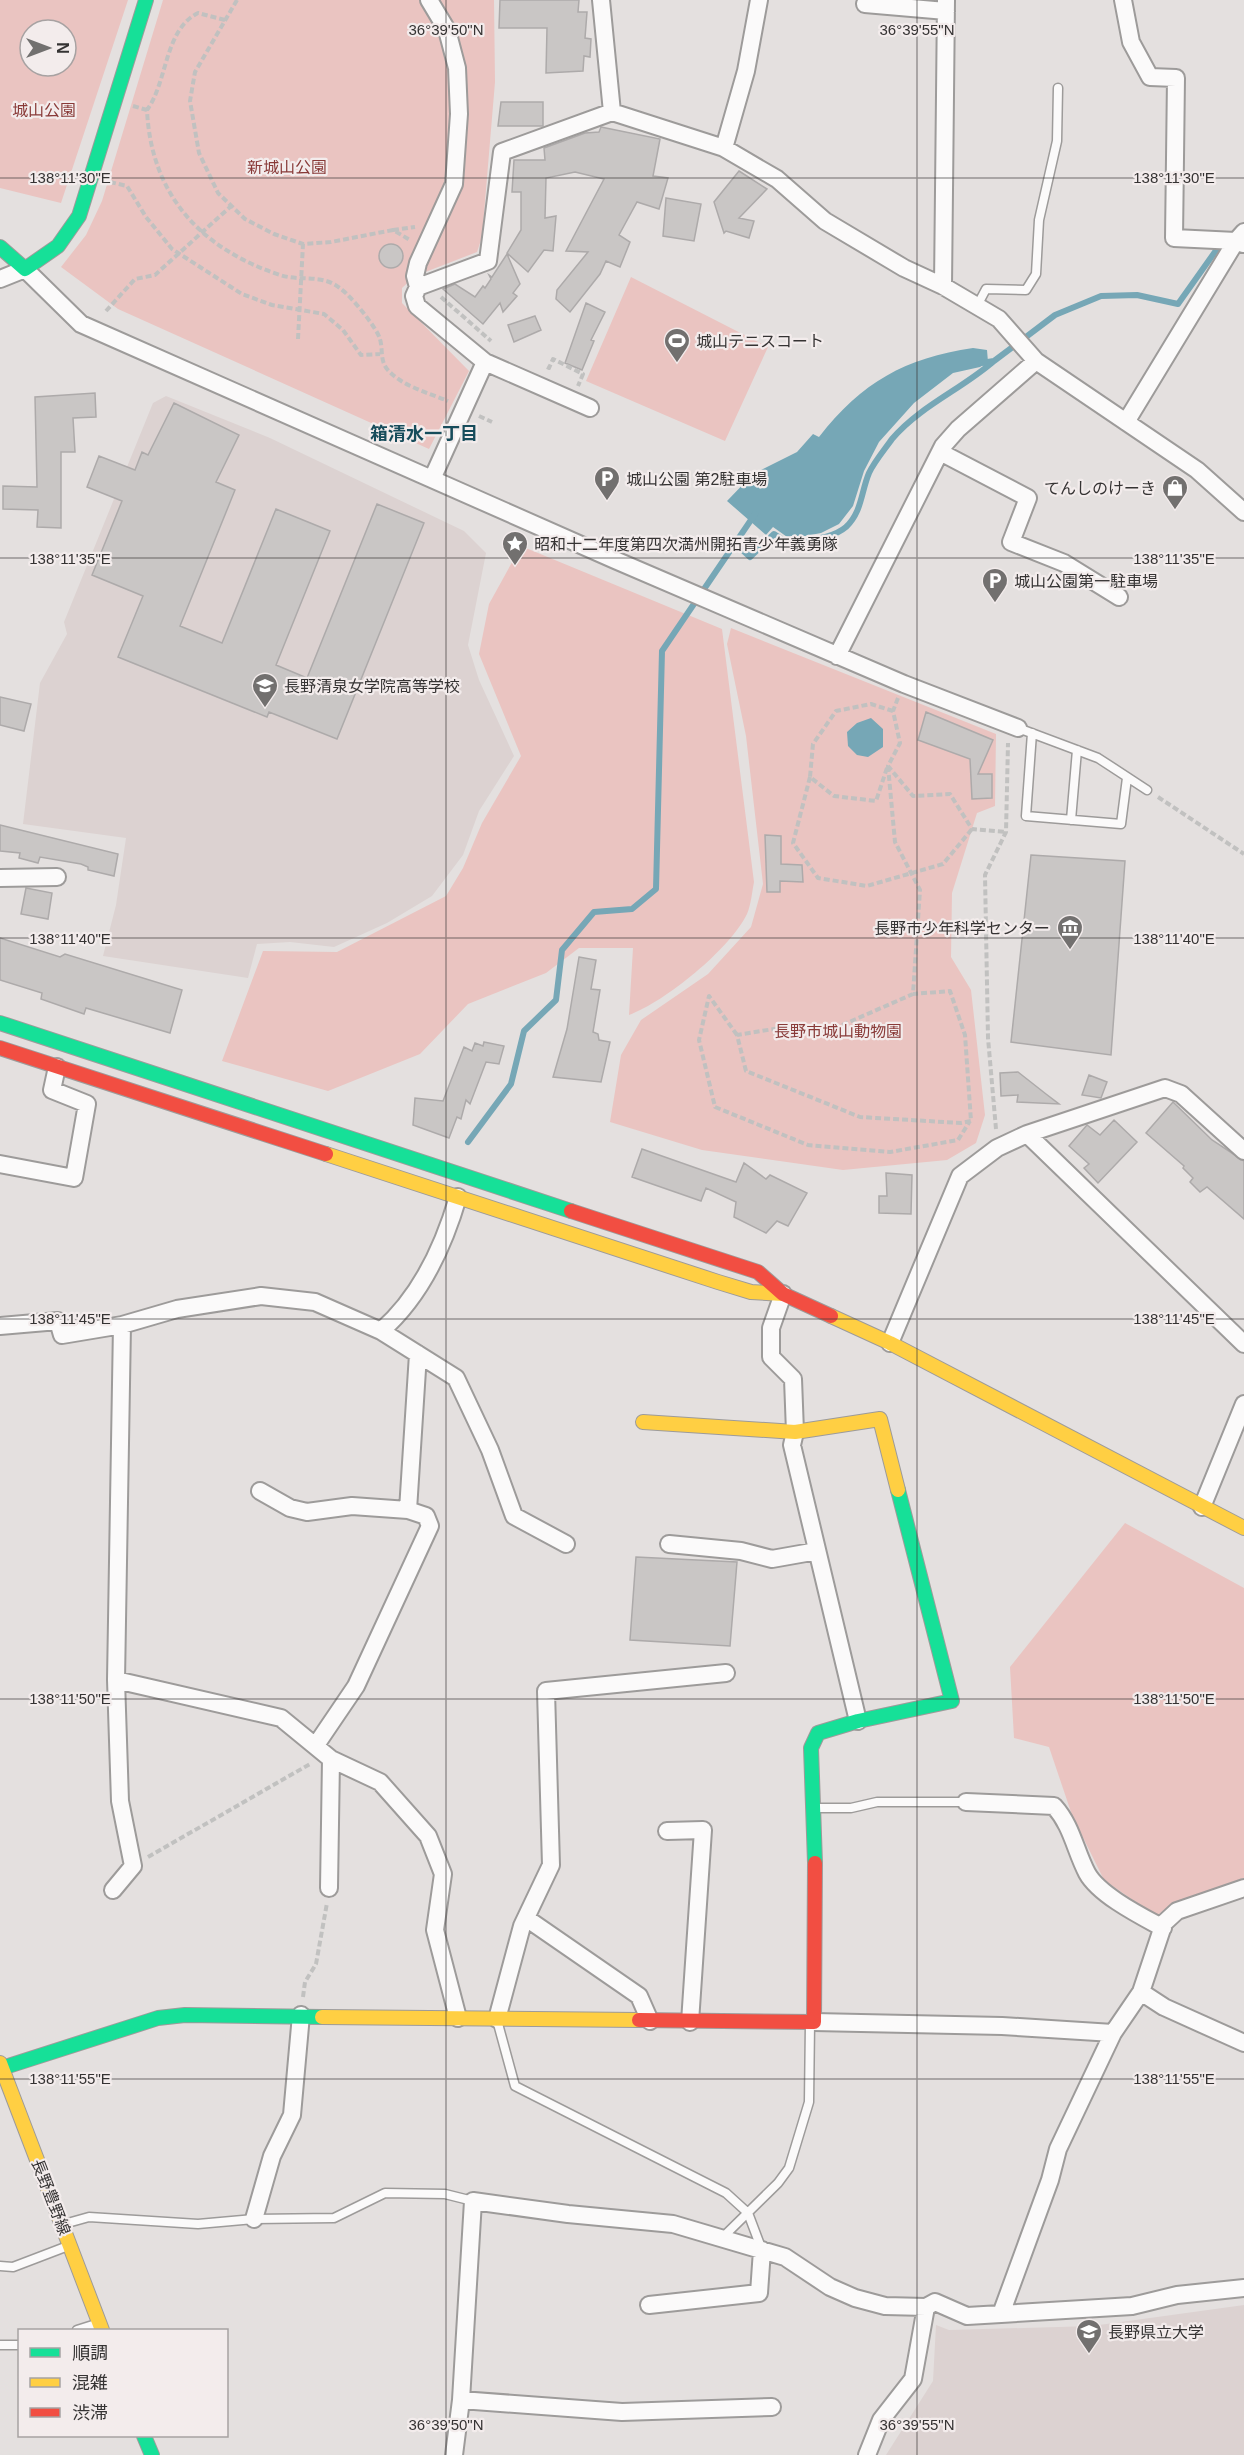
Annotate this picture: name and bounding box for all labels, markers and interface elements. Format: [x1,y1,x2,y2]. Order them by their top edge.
north arrow [18,18,78,78]
text: 36°39'50"N [408,21,484,38]
text: 36°39'55"N [879,21,955,38]
text: N [54,42,71,54]
park label: 城山公園 [12,102,76,119]
park label: 新城山公園 [247,159,327,176]
text: 138°11'30"E [29,169,111,186]
text: 138°11'30"E [1133,169,1215,186]
sports icon: 城山テニスコート [662,326,692,364]
place label: 城山テニスコート [696,333,824,350]
district label: 箱清水一丁目 [370,424,478,444]
parking icon: 城山公園 第2駐車場 [592,464,622,502]
place label: 城山公園 第2駐車場 [626,471,767,488]
shop icon: てんしのけーき [1160,473,1190,511]
place label: てんしのけーき [1044,480,1156,497]
place icon: 昭和十二年度第四次満州開拓青少年義勇隊 [500,529,530,567]
place label: 昭和十二年度第四次満州開拓青少年義勇隊 [534,536,838,553]
text: 138°11'35"E [29,550,111,567]
text: 138°11'35"E [1133,550,1215,567]
parking icon: 城山公園第一駐車場 [980,566,1010,604]
place label: 城山公園第一駐車場 [1014,573,1158,590]
school or university icon: 長野清泉女学院高等学校 [250,671,280,709]
place label: 長野清泉女学院高等学校 [284,678,460,695]
museum icon: 長野市少年科学センター [1055,913,1085,951]
place label: 長野市少年科学センター [874,920,1050,937]
text: 138°11'40"E [29,930,111,947]
text: 138°11'40"E [1133,930,1215,947]
park label: 長野市城山動物園 [774,1023,902,1040]
text: 138°11'45"E [29,1310,111,1327]
text: 138°11'45"E [1133,1310,1215,1327]
text: 138°11'50"E [29,1690,111,1707]
text: 138°11'50"E [1133,1690,1215,1707]
text: 138°11'55"E [29,2070,111,2087]
text: 138°11'55"E [1133,2070,1215,2087]
street label: 長野豊野線 [29,2157,73,2237]
school or university icon: 長野県立大学 [1074,2317,1104,2355]
place label: 長野県立大学 [1108,2324,1204,2341]
legend [18,2329,228,2437]
text: 順調 [72,2343,108,2363]
text: 混雑 [72,2373,108,2393]
text: 渋滞 [72,2403,108,2423]
text: 36°39'50"N [408,2416,484,2433]
text: 36°39'55"N [879,2416,955,2433]

